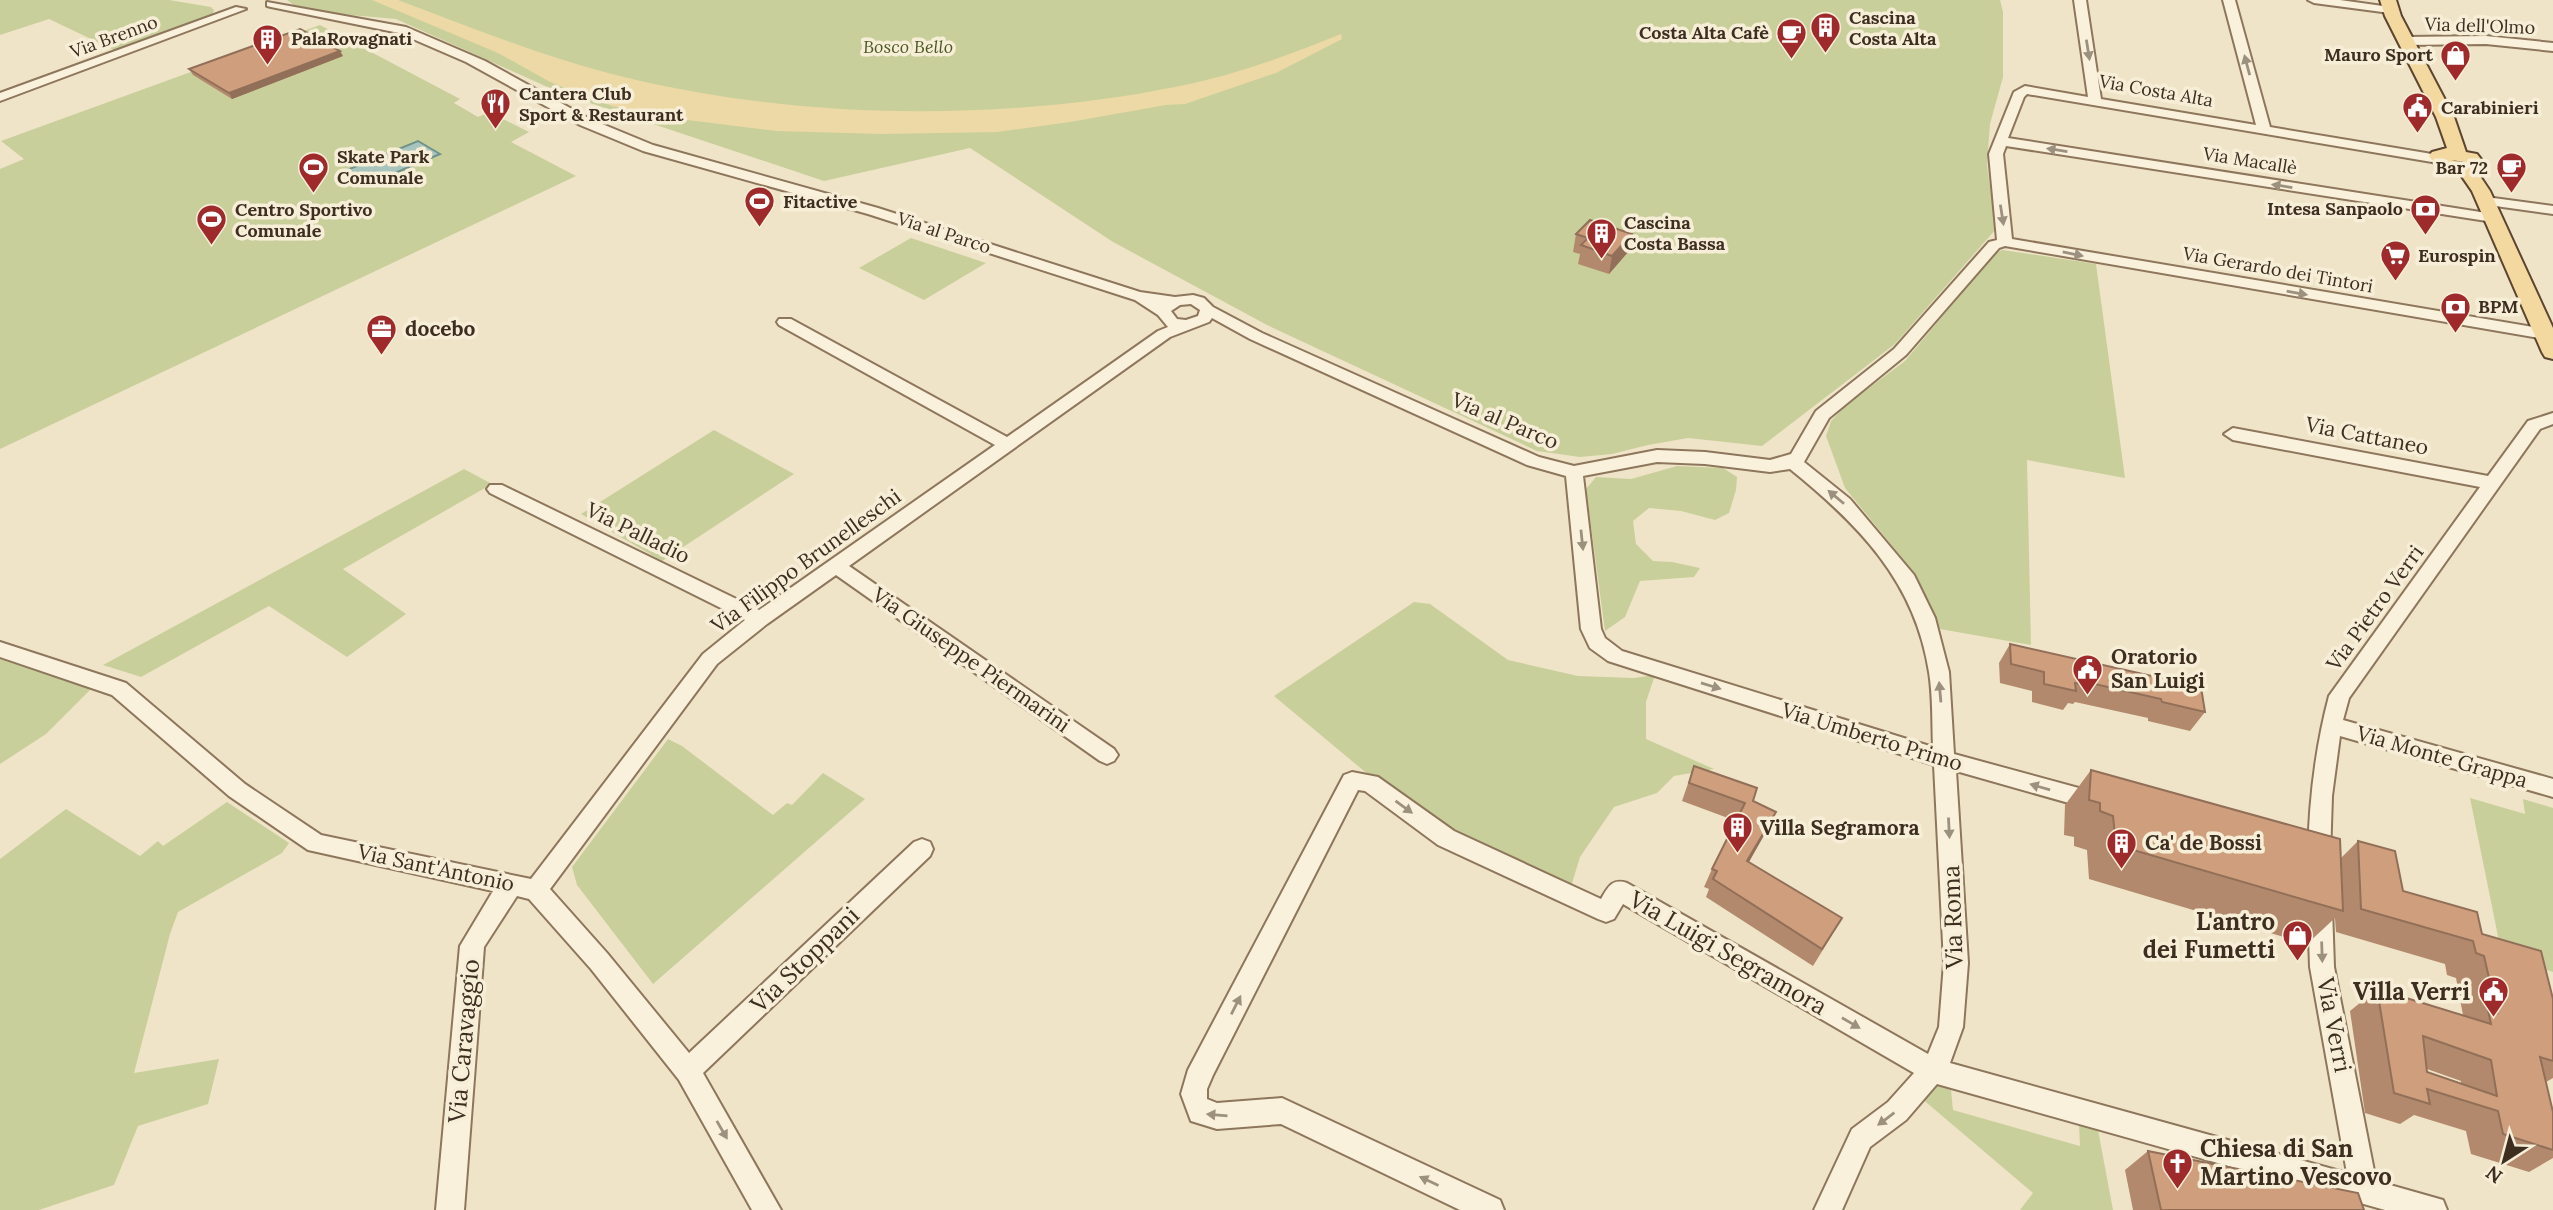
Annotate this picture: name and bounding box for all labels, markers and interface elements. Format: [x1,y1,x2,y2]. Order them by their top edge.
place label: Cascina Costa Alta [1849,6,1937,50]
street label: Via Brenno [66,10,161,63]
building icon: Cascina Costa Alta [1809,11,1843,55]
street label: Via dell'Olmo [2423,12,2536,39]
cafe icon: Costa Alta Cafè [1775,16,1809,60]
place label: Costa Alta Cafè [1639,21,1769,44]
building icon: PalaRovagnati [251,22,285,66]
place label: PalaRovagnati [291,27,412,50]
park label: Bosco Bello [863,35,953,58]
shop icon: Mauro Sport [2439,38,2473,82]
one-way arrow [2082,39,2093,61]
place label: Mauro Sport [2324,43,2434,66]
one-way arrow [2241,54,2251,75]
street label: Via Costa Alta [2096,69,2215,112]
place label: Cantera Club Sport & Restaurant [519,82,684,126]
restaurant icon: Cantera Club Sport & Restaurant [479,87,513,131]
public building icon: Carabinieri [2401,91,2435,135]
place label: Carabinieri [2441,96,2539,119]
street label: Via Macallè [2200,142,2299,179]
one-way arrow [2046,144,2068,155]
place label: Skate Park Comunale [337,145,430,189]
sports icon: Skate Park Comunale [297,150,331,194]
cafe icon: Bar 72 [2494,151,2528,195]
place label: Bar 72 [2435,156,2488,179]
one-way arrow [2271,180,2293,191]
sports icon: Fitactive [743,185,777,229]
place label: Fitactive [783,190,858,213]
bank icon: Intesa Sanpaolo [2409,192,2443,236]
place label: Intesa Sanpaolo [2267,197,2403,220]
place label: Centro Sportivo Comunale [235,198,372,242]
sports icon: Centro Sportivo Comunale [195,203,229,247]
one-way arrow [1997,205,2008,227]
street label: Via al Parco [893,206,994,258]
place label: Cascina Costa Bassa [1624,211,1726,255]
building icon: Cascina Costa Bassa [1584,216,1618,260]
supermarket icon: Eurospin [2378,239,2412,283]
street label: Via Gerardo dei Tintori [2180,241,2375,298]
place label: Eurospin [2418,244,2496,267]
one-way arrow [2062,249,2084,260]
one-way arrow [2286,288,2308,299]
bank icon: BPM [2438,290,2472,334]
place label: BPM [2478,295,2519,318]
office icon: docebo [365,312,399,356]
place label: docebo [405,315,476,342]
street label: Via al Parco [1447,386,1563,455]
street label: Via Cattaneo [2302,410,2431,461]
street label: Via Filippo Brunelleschi [705,483,906,639]
one-way arrow [1827,489,1845,505]
street label: Via Palladio [581,495,695,569]
one-way arrow [1576,529,1587,551]
street label: Via Pietro Verri [2319,540,2429,677]
street label: Via Giuseppe Piermarini [866,580,1076,738]
place label: Oratorio San Luigi [2111,643,2205,694]
public building icon: Oratorio San Luigi [2071,652,2105,696]
one-way arrow [1935,681,1946,703]
one-way arrow [1700,682,1721,692]
street label: Via Umberto Primo [1777,696,1966,777]
street label: Via Monte Grappa [2353,719,2531,794]
one-way arrow [2030,781,2051,791]
one-way arrow [1395,800,1413,814]
building icon: Villa Segramora [1720,811,1754,855]
place label: Villa Segramora [1760,814,1920,841]
one-way arrow [1944,818,1955,840]
building icon: Ca' de Bossi [2105,826,2139,870]
place label: Ca' de Bossi [2145,829,2262,856]
street label: Via Sant'Antonio [354,838,517,897]
street label: Via Roma [1935,865,1970,970]
street label: Via Luigi Segramora [1623,883,1833,1022]
street label: Via Stoppani [743,900,866,1020]
place label: L'antro dei Fumetti [2143,906,2275,965]
shop icon: L'antro dei Fumetti [2281,919,2315,963]
one-way arrow [2316,941,2328,963]
street label: Via Caravaggio [441,958,486,1125]
street label: Via Verri [2310,974,2359,1075]
public building icon: Villa Verri [2476,975,2510,1019]
place label: Villa Verri [2353,976,2470,1007]
one-way arrow [1230,995,1241,1015]
one-way arrow [1842,1017,1861,1029]
one-way arrow [1206,1109,1228,1120]
one-way arrow [1877,1112,1895,1126]
one-way arrow [716,1121,728,1140]
north arrow [2469,1126,2539,1196]
place label: Chiesa di San Martino Vescovo [2200,1133,2392,1192]
church icon: Chiesa di San Martino Vescovo [2160,1146,2194,1190]
text: N [2481,1161,2507,1189]
one-way arrow [1419,1175,1439,1186]

